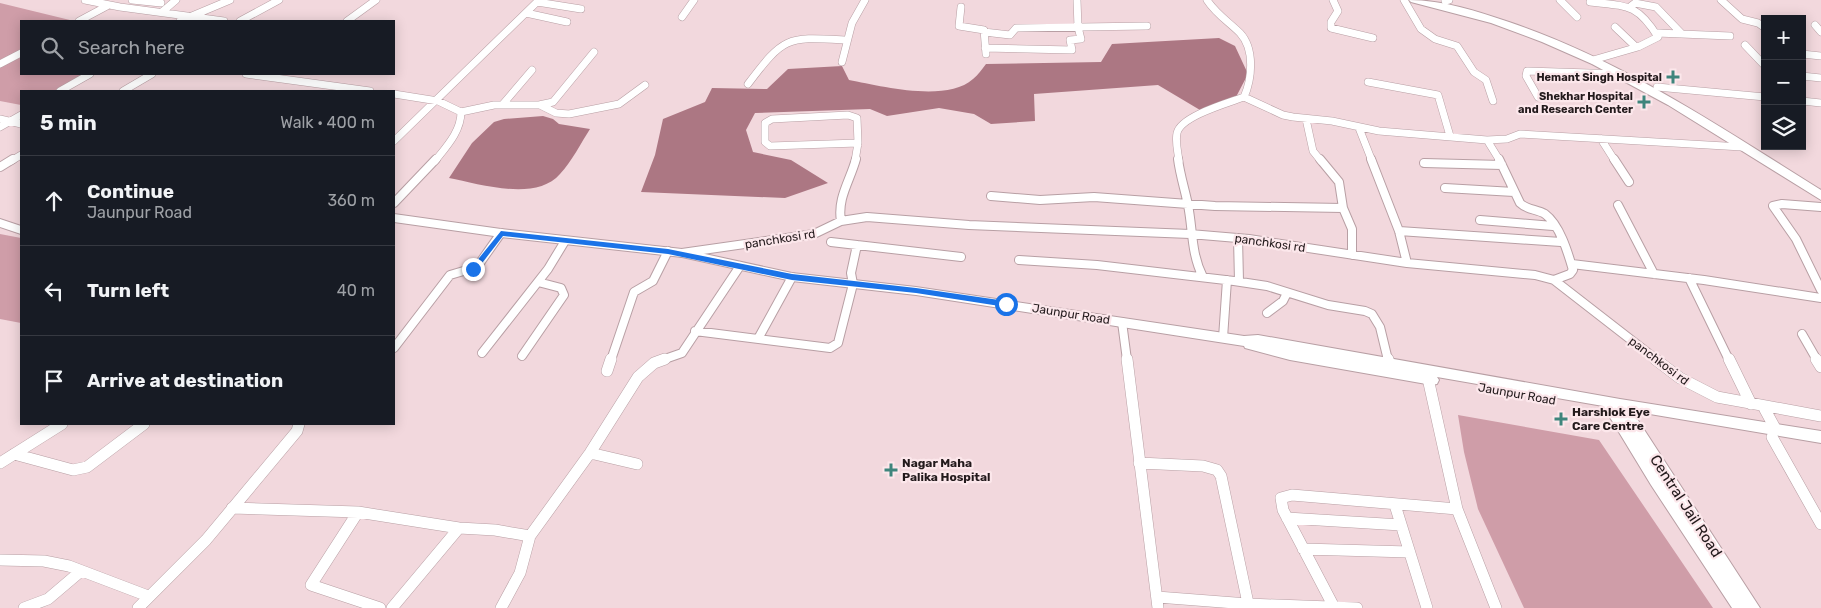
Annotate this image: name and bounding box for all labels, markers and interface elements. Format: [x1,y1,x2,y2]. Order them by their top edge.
map controls [1761,15,1806,150]
button: + [1761,15,1806,60]
search box [20,20,395,75]
icon: search [38,34,66,62]
text: Search here [78,36,185,59]
button: − [1761,60,1806,105]
marker: Hemant Singh Hospital [1666,70,1680,84]
place label: Hemant Singh Hospital [1536,71,1662,84]
place label: Shekhar Hospital and Research Center [1518,90,1633,116]
marker: Shekhar Hospital and Research Center [1637,95,1651,109]
button: layers [1761,105,1806,150]
text: 5 min [40,110,97,135]
text: Walk · 400 m [280,113,375,132]
text: Continue [87,180,174,203]
icon: ahead [40,187,68,215]
text: 360 m [327,191,375,210]
text: Jaunpur Road [87,203,192,222]
street label: panchkosi rd [744,227,816,251]
street label: panchkosi rd [1234,231,1306,255]
route end [462,258,485,281]
icon: left [40,277,68,305]
text: Turn left [87,279,169,302]
text: 40 m [337,281,375,300]
route start [995,293,1018,316]
street label: Jaunpur Road [1031,301,1111,327]
street label: panchkosi rd [1626,334,1692,388]
icon: arrive [40,367,68,395]
text: Arrive at destination [87,369,283,392]
street label: Jaunpur Road [1477,380,1557,408]
place label: Harshlok Eye Care Centre [1572,405,1650,433]
marker: Harshlok Eye Care Centre [1554,412,1568,426]
street label: Central Jail Road [1646,451,1726,561]
place label: Nagar Maha Palika Hospital [902,456,990,484]
marker: Nagar Maha Palika Hospital [884,463,898,477]

